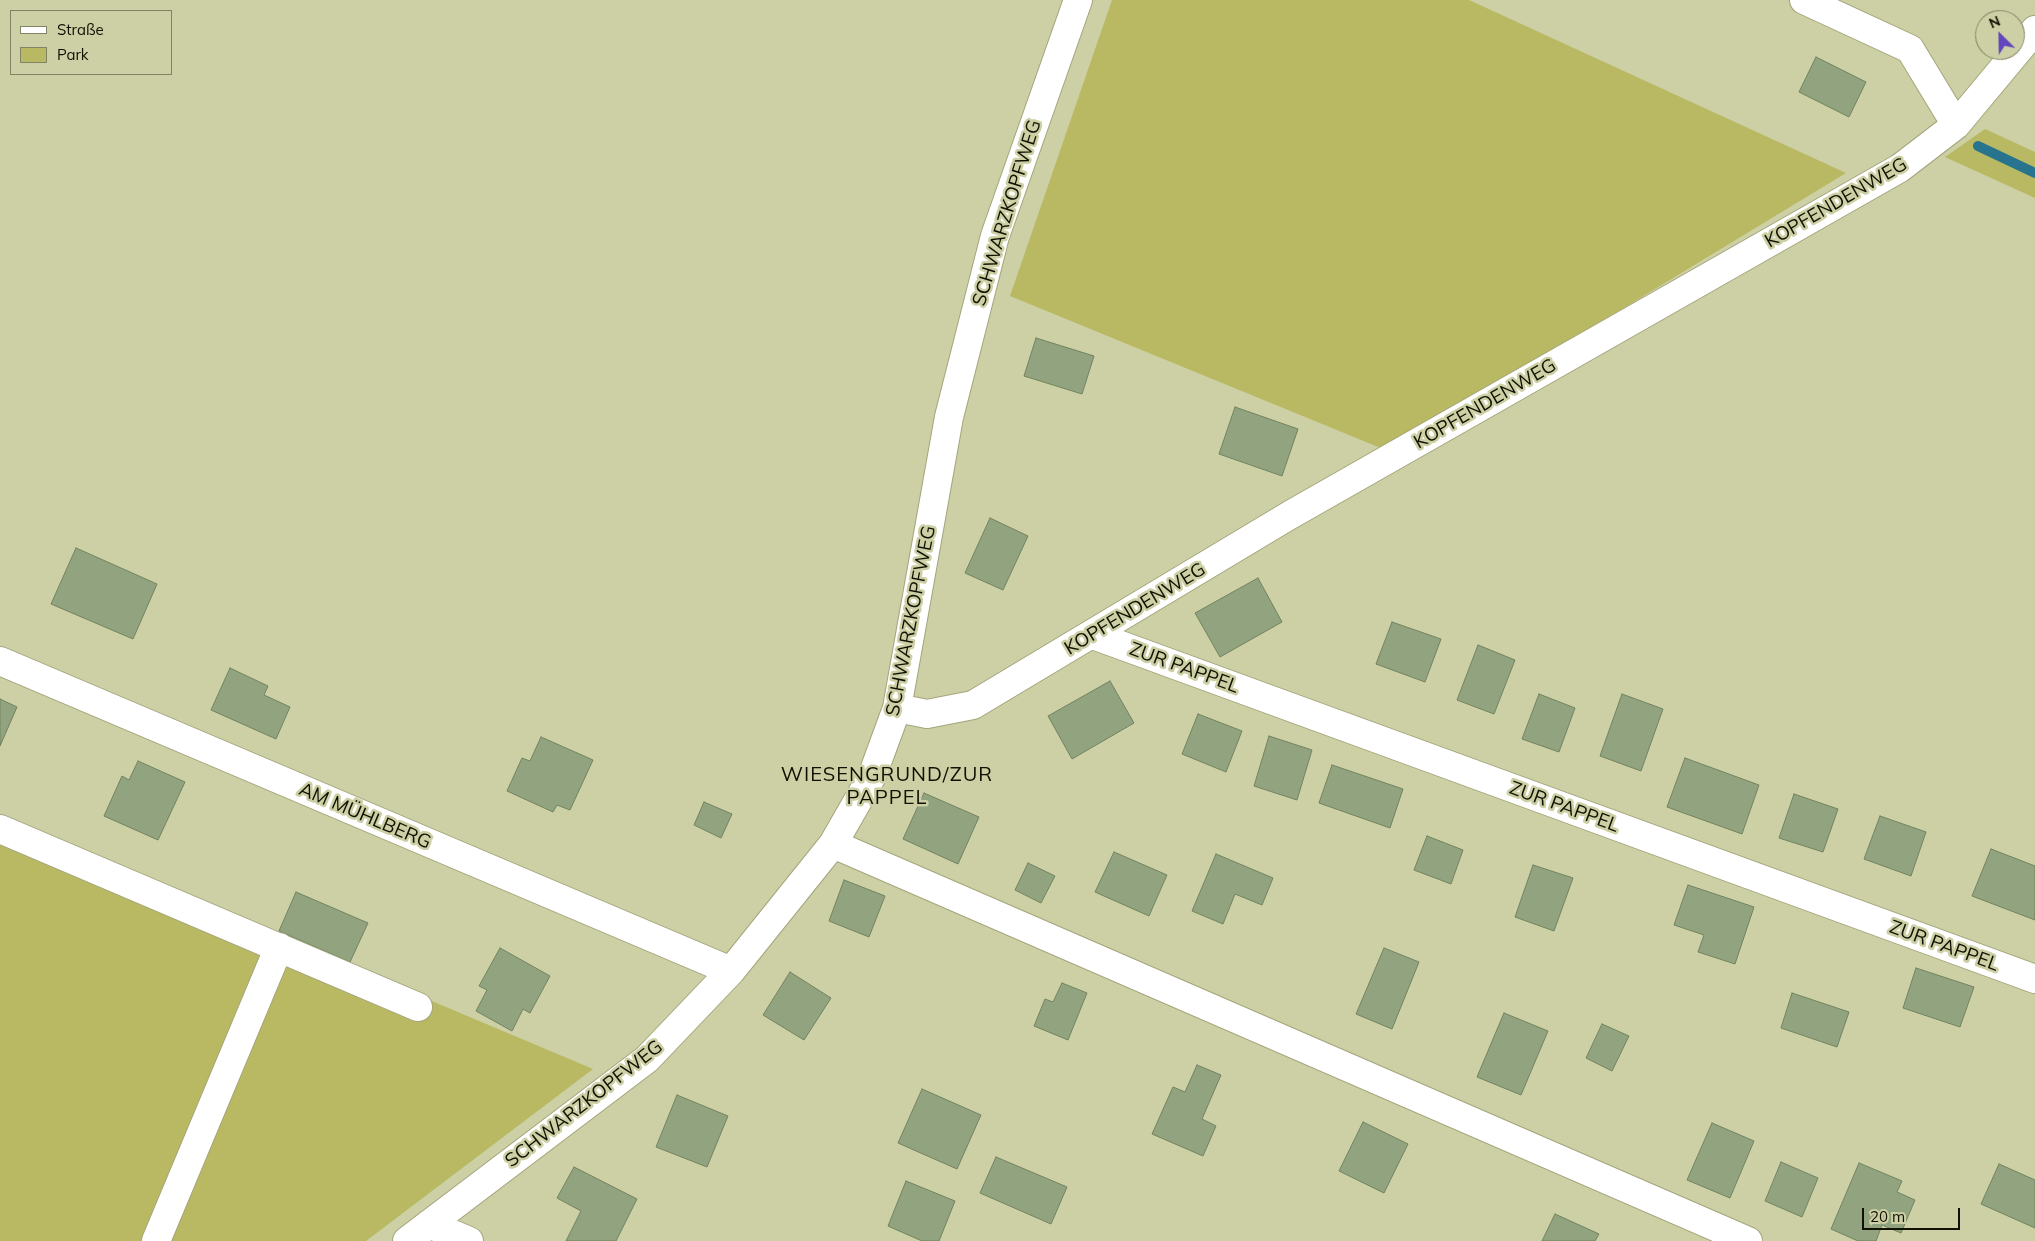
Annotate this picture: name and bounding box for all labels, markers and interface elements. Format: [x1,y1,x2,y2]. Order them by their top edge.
legend [10,10,172,75]
north arrow [1975,10,2025,60]
text: N [1986,12,2003,32]
text: Straße [57,20,104,39]
text: Park [57,45,89,64]
street label: SCHWARZKOPFWEG [968,117,1046,309]
street label: KOPFENDENWEG [1761,153,1911,253]
street label: KOPFENDENWEG [1410,354,1560,454]
street label: SCHWARZKOPFWEG [881,524,941,718]
street label: KOPFENDENWEG [1060,558,1210,660]
street label: ZUR PAPPEL [1126,638,1242,698]
district label: WIESENGRUND/ZUR PAPPEL [779,763,995,810]
street label: ZUR PAPPEL [1506,777,1622,837]
street label: AM MÜHLBERG [295,778,435,854]
street label: ZUR PAPPEL [1886,916,2002,976]
street label: SCHWARZKOPFWEG [501,1036,667,1172]
scale bar [1865,1198,1962,1230]
text: 20 m [1870,1207,1905,1226]

